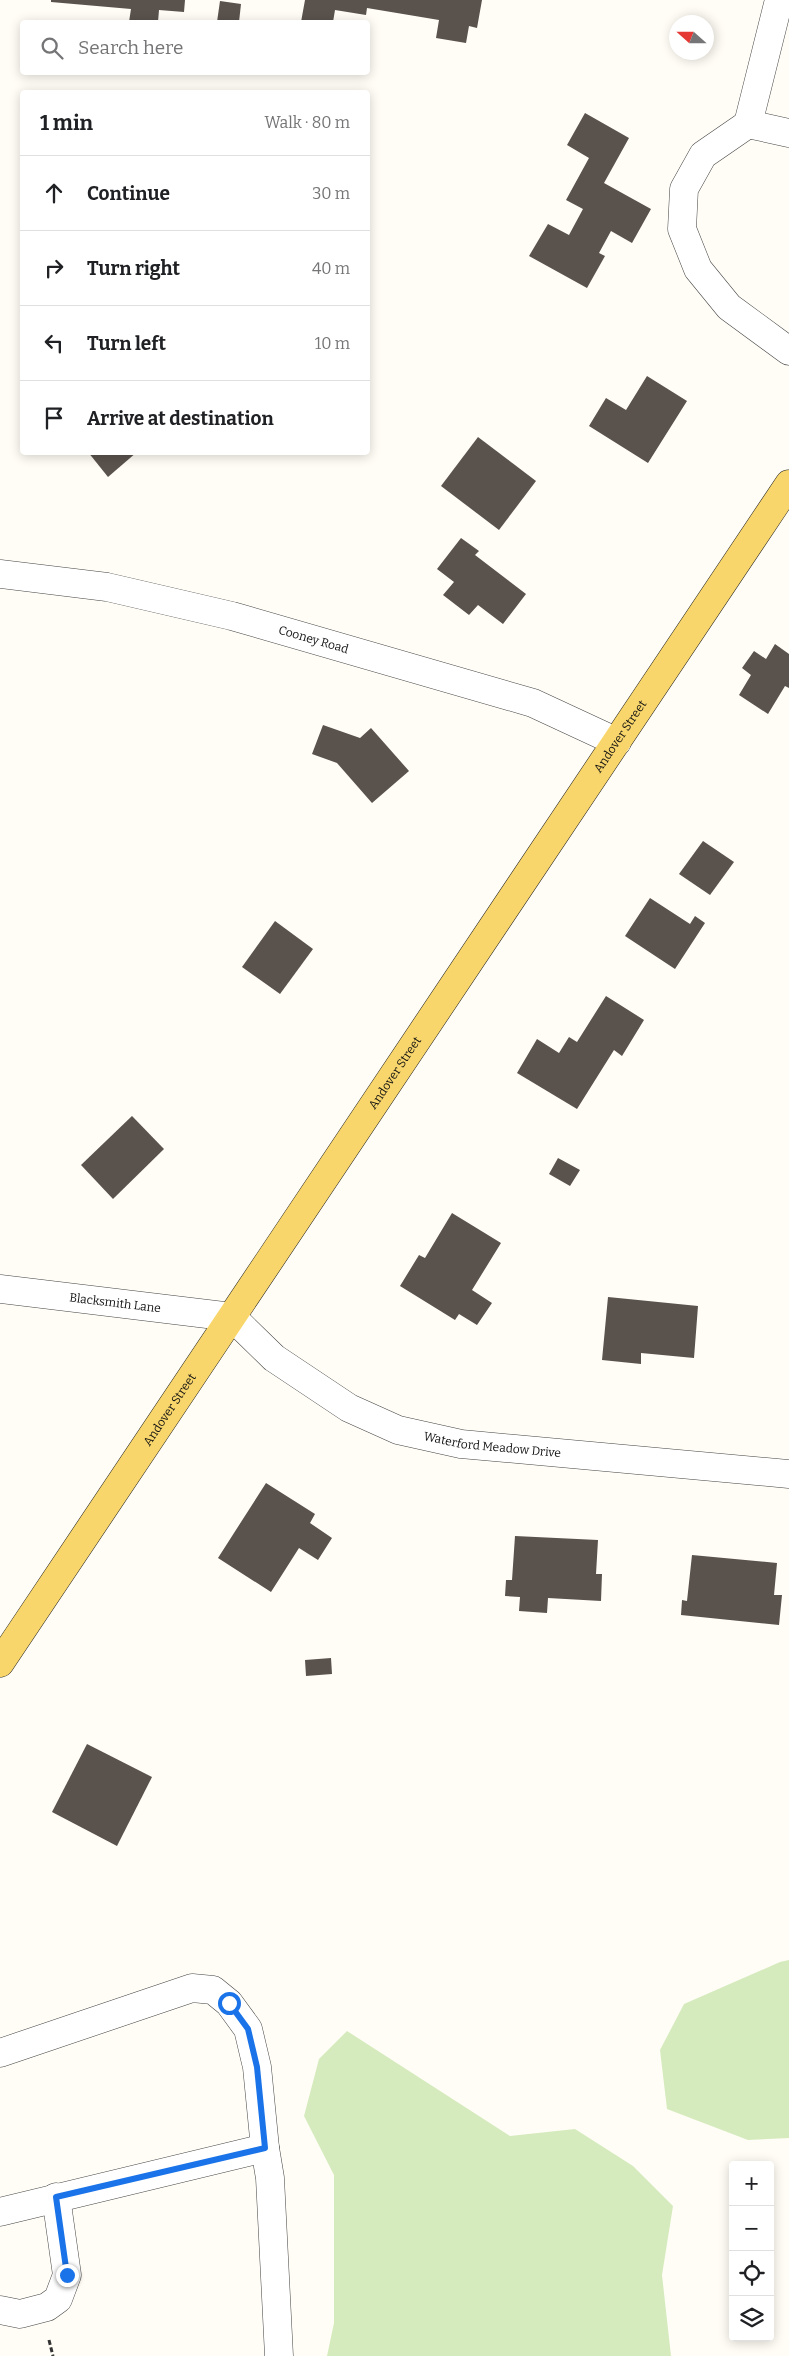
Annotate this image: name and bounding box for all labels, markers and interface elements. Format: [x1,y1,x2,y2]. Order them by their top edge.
north arrow [669,15,714,60]
search box [20,20,370,75]
icon: search [38,34,66,62]
text: Search here [78,36,183,59]
text: 1 min [40,110,93,136]
text: Walk · 80 m [264,113,350,132]
icon: ahead [40,179,68,207]
text: Continue [87,182,170,205]
text: 30 m [312,184,350,203]
icon: right [40,254,68,282]
text: Turn right [87,257,180,280]
text: 40 m [312,259,350,278]
icon: left [40,329,68,357]
text: Turn left [87,332,166,355]
text: 10 m [315,334,350,353]
icon: arrive [40,404,68,432]
text: Arrive at destination [87,407,274,430]
street label: Cooney Road [277,623,350,656]
street label: Andover Street [591,697,650,775]
street label: Andover Street [366,1034,424,1112]
street label: Blacksmith Lane [69,1290,162,1315]
street label: Andover Street [140,1370,199,1448]
street label: Waterford Meadow Drive [422,1429,562,1460]
route start [218,1992,241,2015]
map controls [729,2161,774,2341]
button: + [729,2161,774,2206]
button: − [729,2206,774,2251]
button: locate [729,2251,774,2296]
route end [56,2264,79,2287]
button: layers [729,2296,774,2341]

